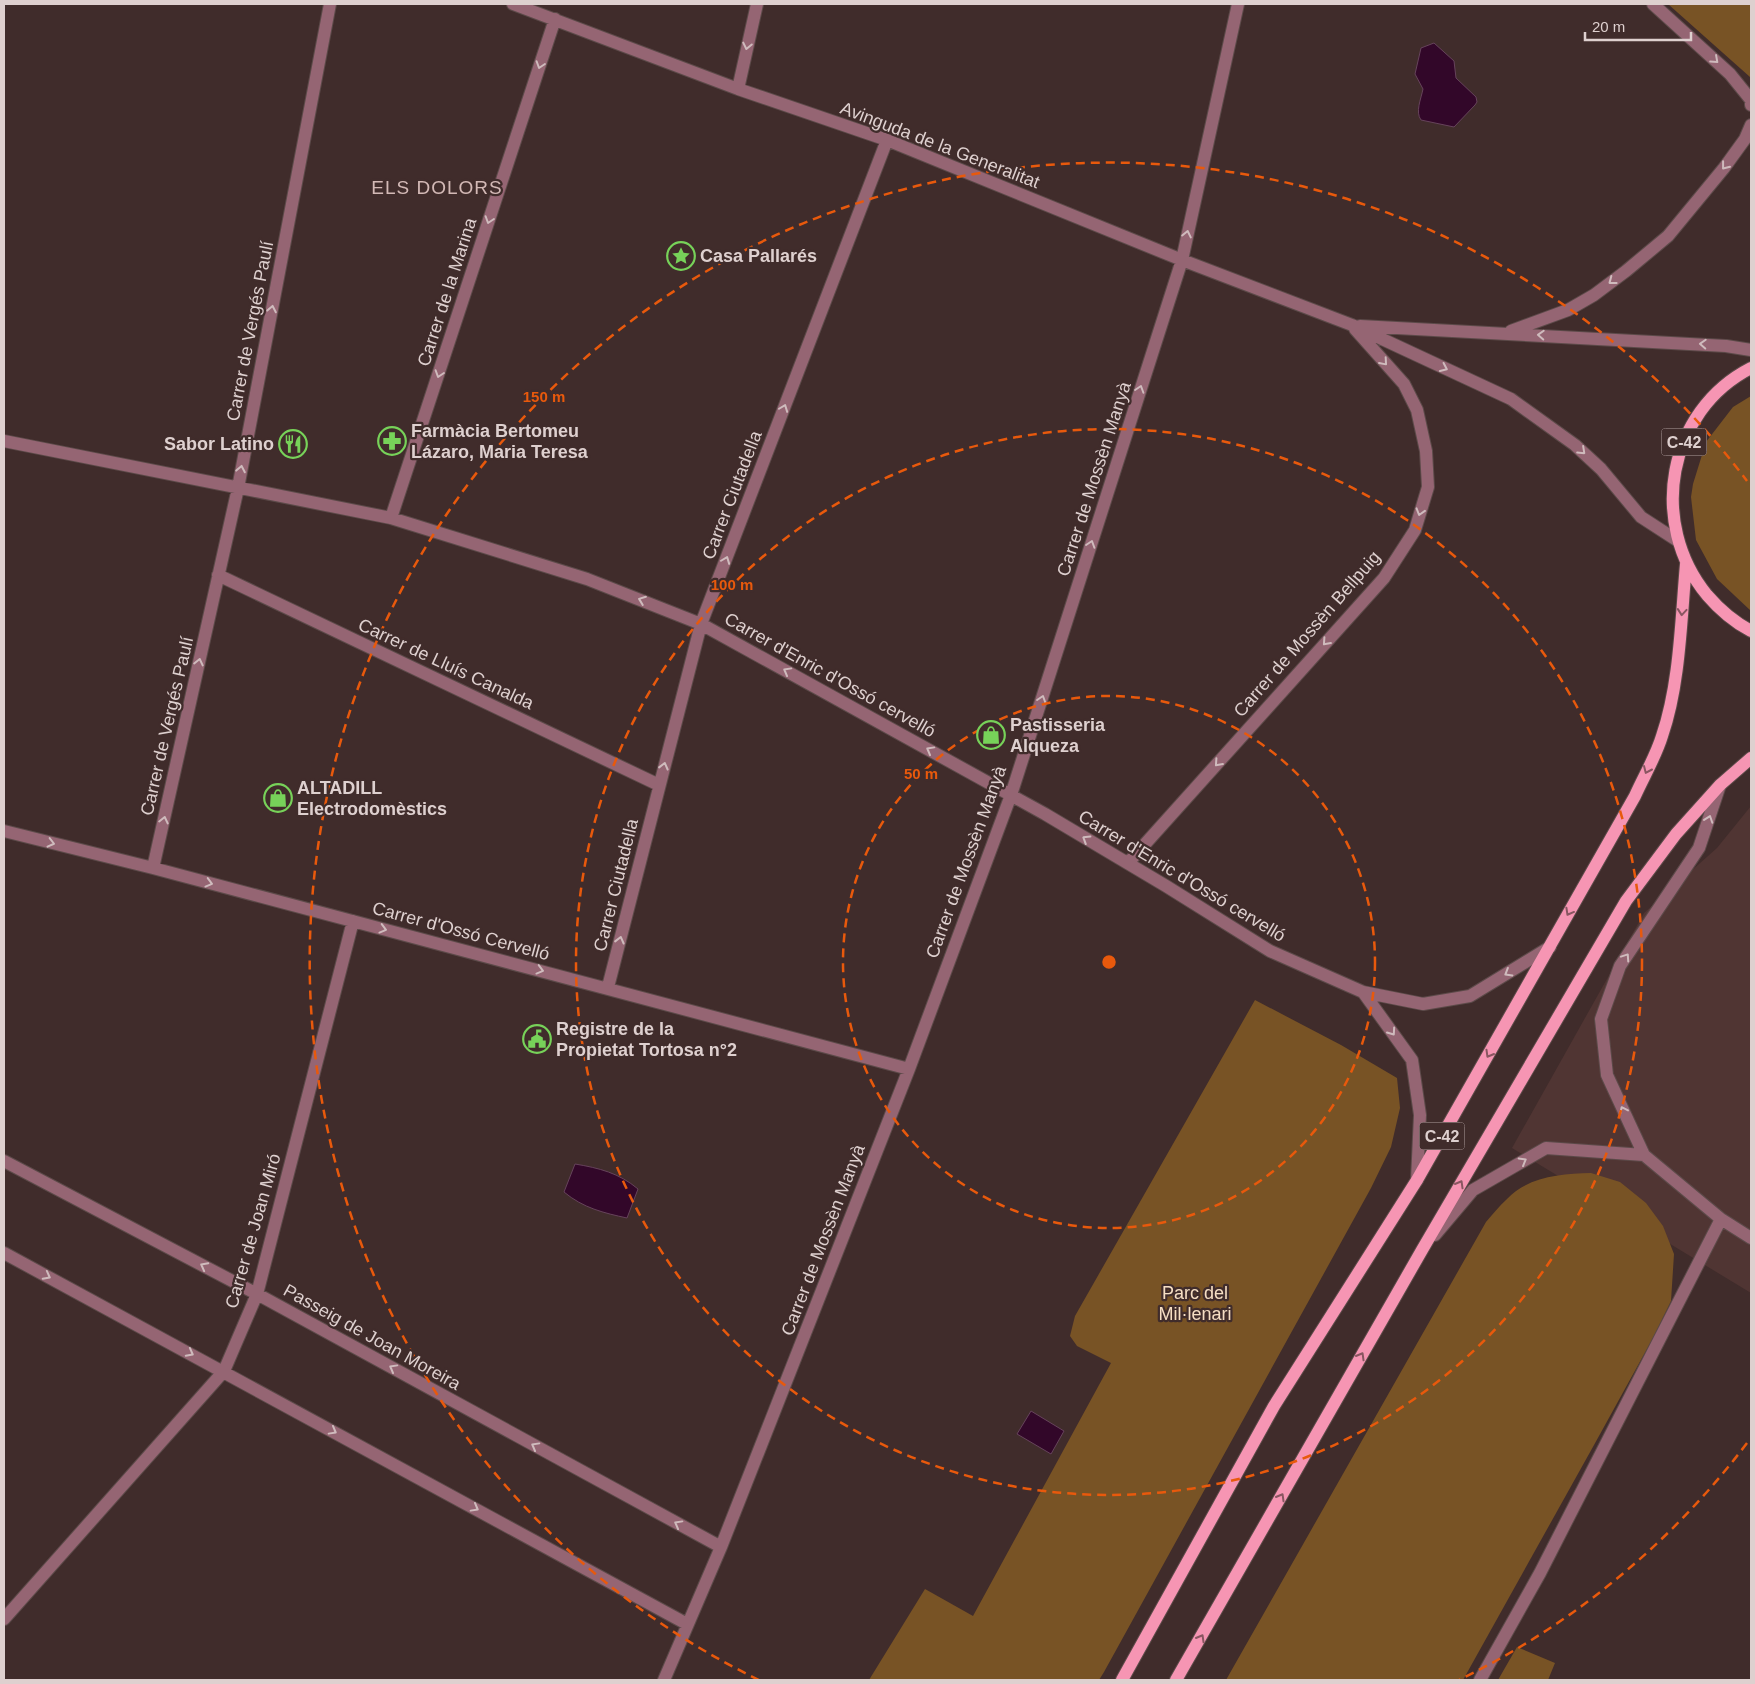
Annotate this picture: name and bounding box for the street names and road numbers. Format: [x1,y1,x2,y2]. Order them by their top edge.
street label: Avinguda de la Generalitat [838,98,1042,192]
street label: Carrer de la Marina [414,214,481,369]
street label: Carrer de Vergés Paulí [223,239,277,423]
street label: Carrer de Mossèn Manyà [1053,378,1135,579]
street label: Carrer Ciutadella [698,427,766,562]
road number: C-42 [1662,428,1706,456]
street label: Carrer de Mossèn Bellpuig [1230,547,1384,721]
street label: Carrer d'Enric d'Ossó cervelló [721,609,939,741]
street label: Carrer de Lluís Canalda [355,615,538,714]
street label: Carrer de Vergés Paulí [137,635,197,817]
street label: Carrer de Mossèn Manyà [922,762,1010,961]
street label: Carrer d'Enric d'Ossó cervelló [1075,806,1289,946]
street label: Carrer Ciutadella [590,816,642,953]
street label: Carrer d'Ossó Cervelló [370,898,552,964]
road number: C-42 [1420,1122,1464,1150]
street label: Carrer de Mossèn Manyà [777,1141,869,1338]
street label: Carrer de Joan Miró [221,1151,285,1311]
street label: Passeig de Joan Moreira [280,1280,465,1394]

